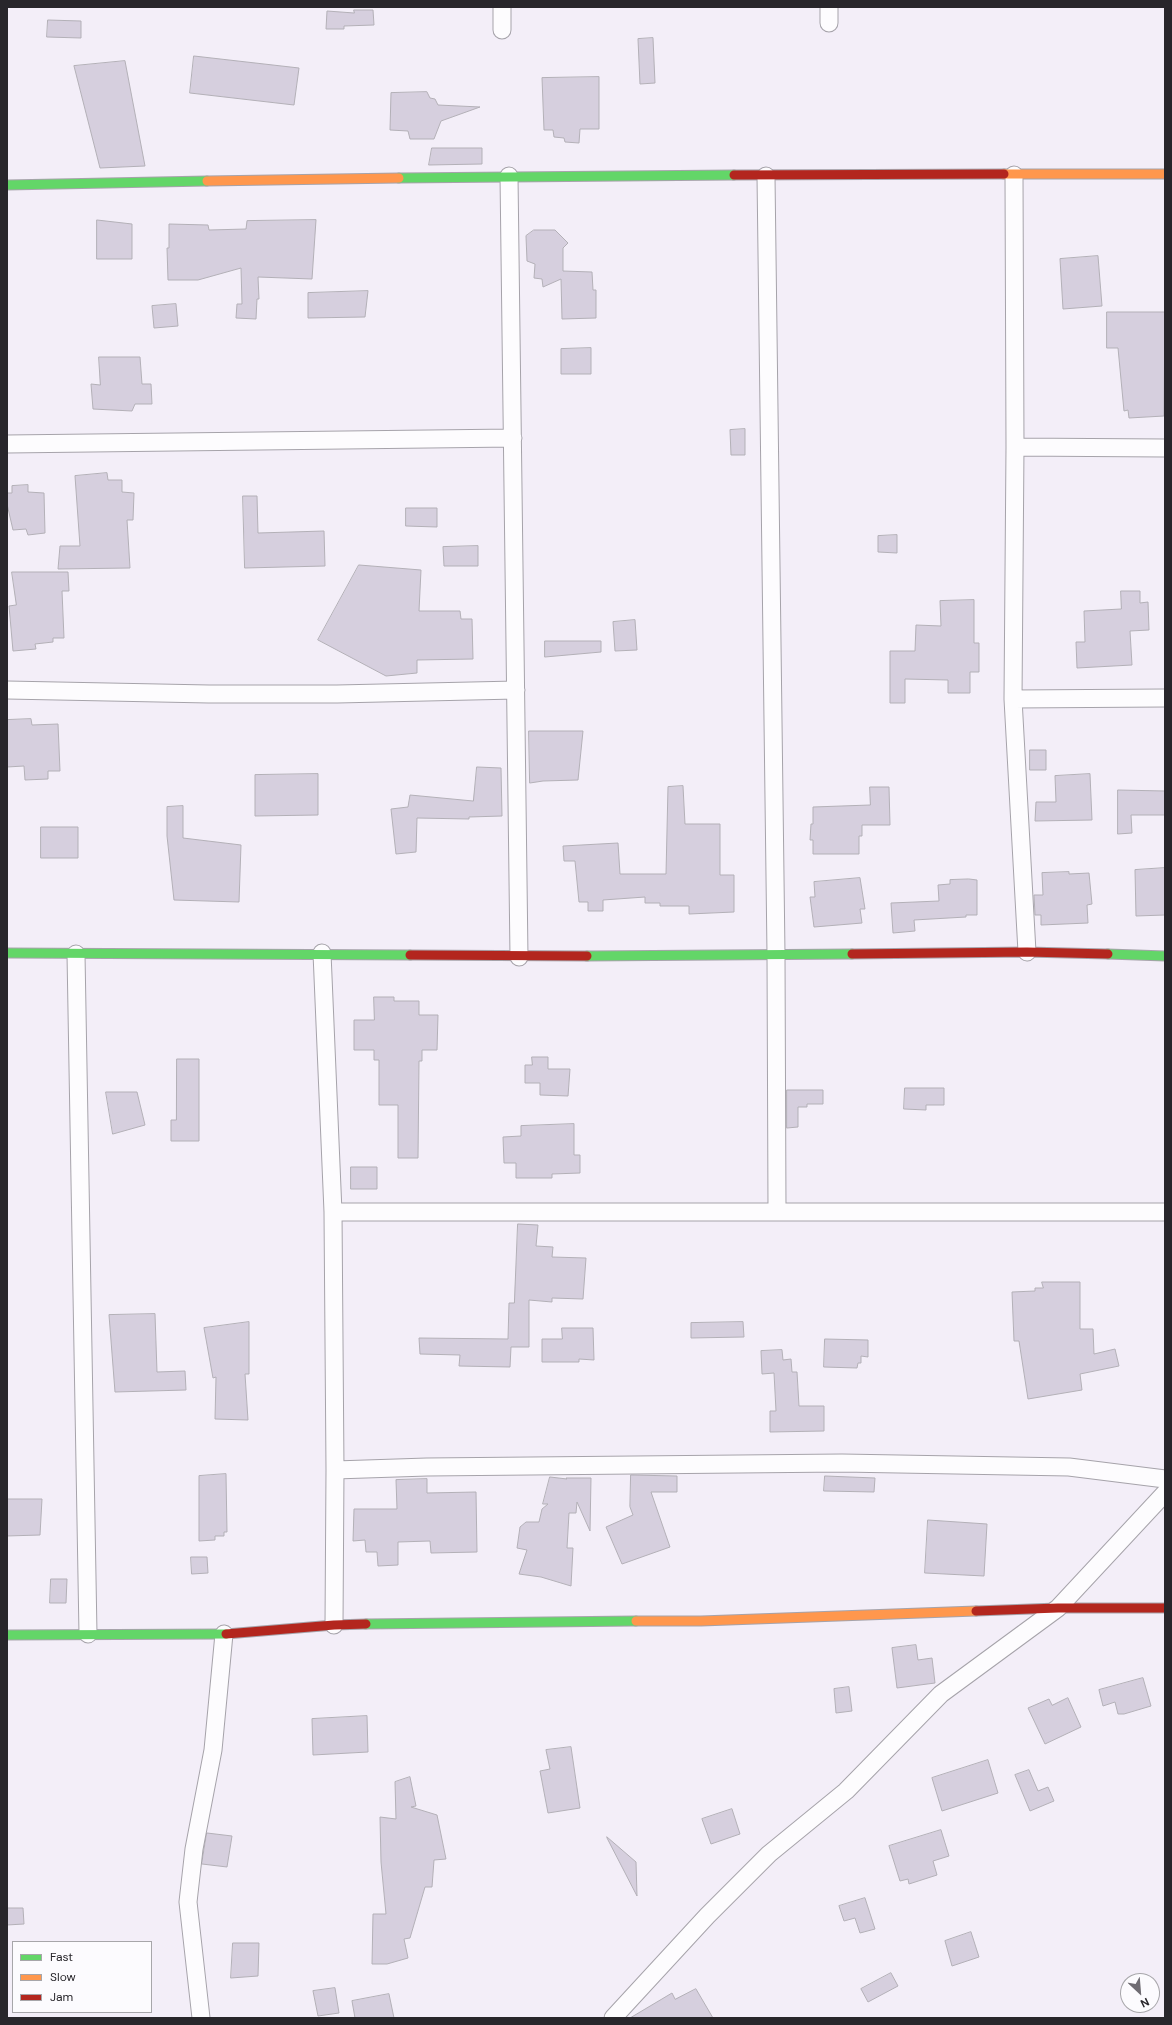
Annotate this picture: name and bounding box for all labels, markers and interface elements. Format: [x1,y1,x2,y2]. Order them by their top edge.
legend [12,1941,152,2013]
text: Fast [50,1949,73,1965]
text: Slow [50,1969,76,1985]
north arrow [1120,1973,1160,2013]
text: Jam [50,1989,73,2005]
text: N [1138,1995,1151,2011]

